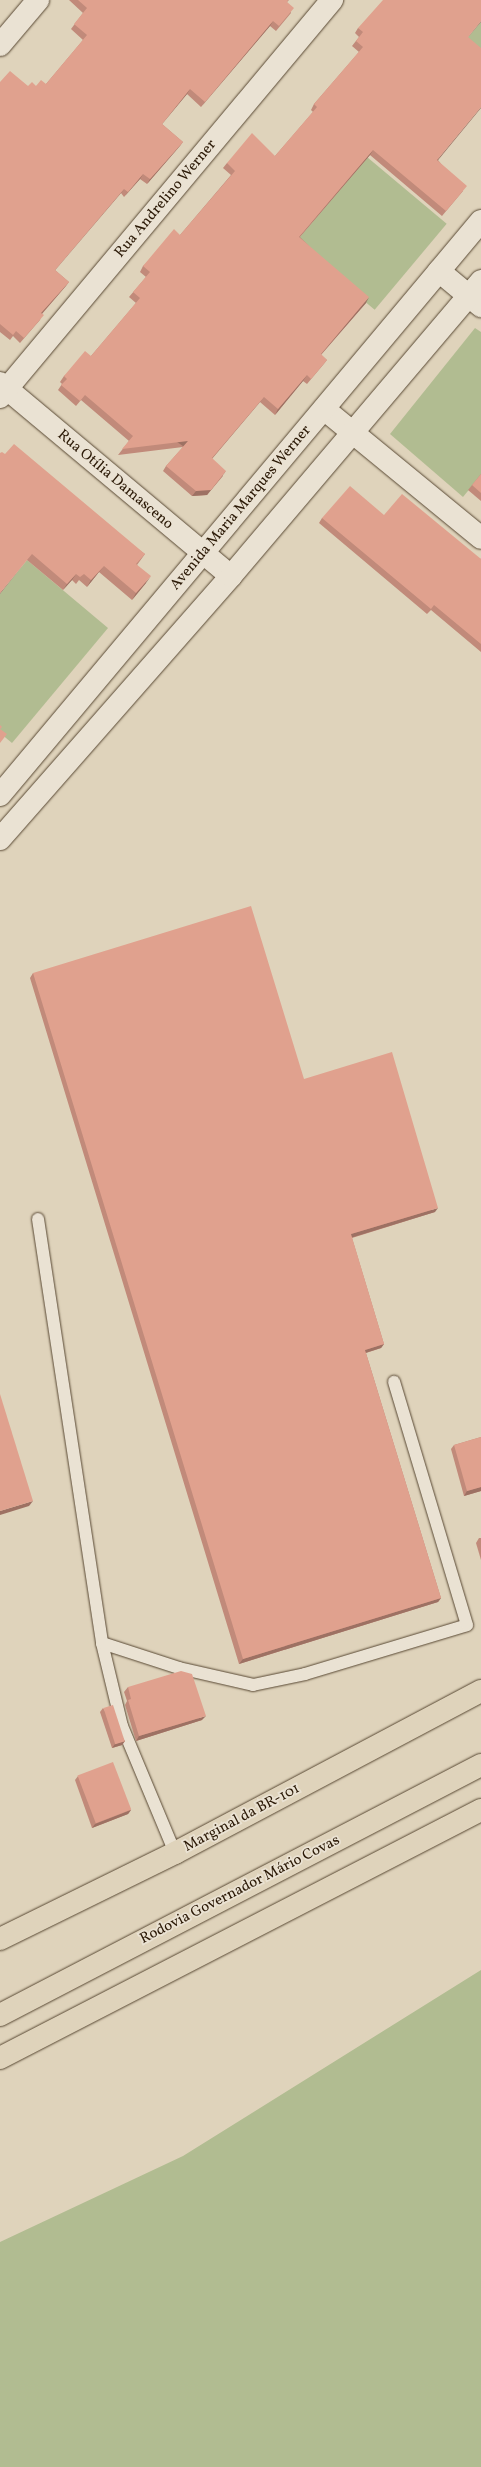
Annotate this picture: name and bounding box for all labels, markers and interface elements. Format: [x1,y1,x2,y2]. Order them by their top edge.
street label: Rua Andrelino Werner [111,136,221,262]
street label: Avenida Maria Marques Werner [167,422,315,594]
street label: Rua Otília Damasceno [53,426,177,534]
street label: Marginal da BR-101 [181,1780,303,1856]
street label: Rodovia Governador Mário Covas [137,1832,343,1948]

